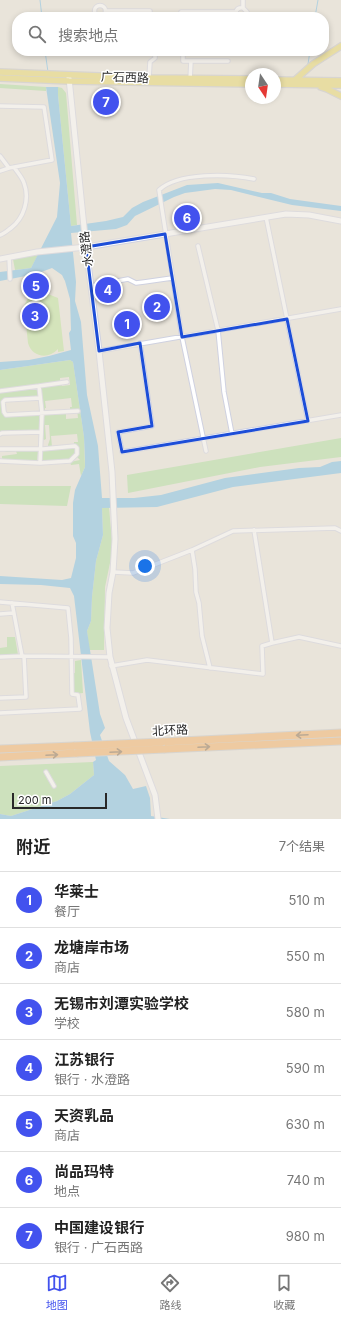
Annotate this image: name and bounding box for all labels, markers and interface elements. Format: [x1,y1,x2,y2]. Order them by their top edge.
search box [12,12,329,56]
icon: search [26,23,48,45]
text: 搜索地点 [58,26,118,45]
north arrow [245,68,281,104]
street label: 广石西路 [101,69,149,85]
pin: 7 [93,87,119,117]
pin: 6 [174,203,200,233]
street label: 水澄路 [76,230,96,268]
pin: 5 [23,271,49,301]
pin: 4 [95,275,121,305]
pin: 2 [144,292,170,322]
pin: 3 [22,301,48,331]
pin: 1 [114,309,140,339]
your location [135,556,155,576]
street label: 北环路 [152,722,188,738]
one-way arrow [296,731,309,739]
one-way arrow [197,744,210,751]
one-way arrow [109,748,122,755]
one-way arrow [45,751,58,758]
scale bar [12,791,107,810]
text: 200 m [18,793,51,807]
text: 附近 [16,837,50,857]
text: 7个结果 [279,838,325,854]
text: 华莱士 [54,882,99,901]
text: 1 [26,892,32,908]
text: 510 m [289,892,325,908]
text: 餐厅 [54,903,80,919]
text: 龙塘岸市场 [54,938,129,957]
text: 2 [25,948,33,964]
text: 550 m [286,948,325,964]
text: 商店 [54,959,80,975]
text: 无锡市刘潭实验学校 [54,994,189,1013]
text: 3 [25,1004,33,1020]
text: 580 m [286,1004,325,1020]
text: 学校 [54,1015,80,1031]
text: 江苏银行 [54,1050,114,1069]
text: 4 [25,1060,33,1076]
text: 590 m [286,1060,325,1076]
text: 银行 · 水澄路 [54,1071,130,1087]
text: 天资乳品 [54,1106,114,1125]
text: 5 [25,1116,33,1132]
text: 630 m [286,1116,325,1132]
text: 商店 [54,1127,80,1143]
text: 尚品玛特 [54,1162,114,1181]
text: 6 [25,1172,33,1188]
text: 740 m [287,1172,325,1188]
text: 地点 [54,1183,80,1199]
text: 中国建设银行 [54,1218,144,1237]
text: 7 [25,1228,33,1244]
text: 980 m [286,1228,325,1244]
text: 银行 · 广石西路 [54,1239,143,1255]
tab: 地图 [46,1272,68,1312]
tab: 路线 [159,1272,181,1312]
tab: 收藏 [273,1272,295,1312]

